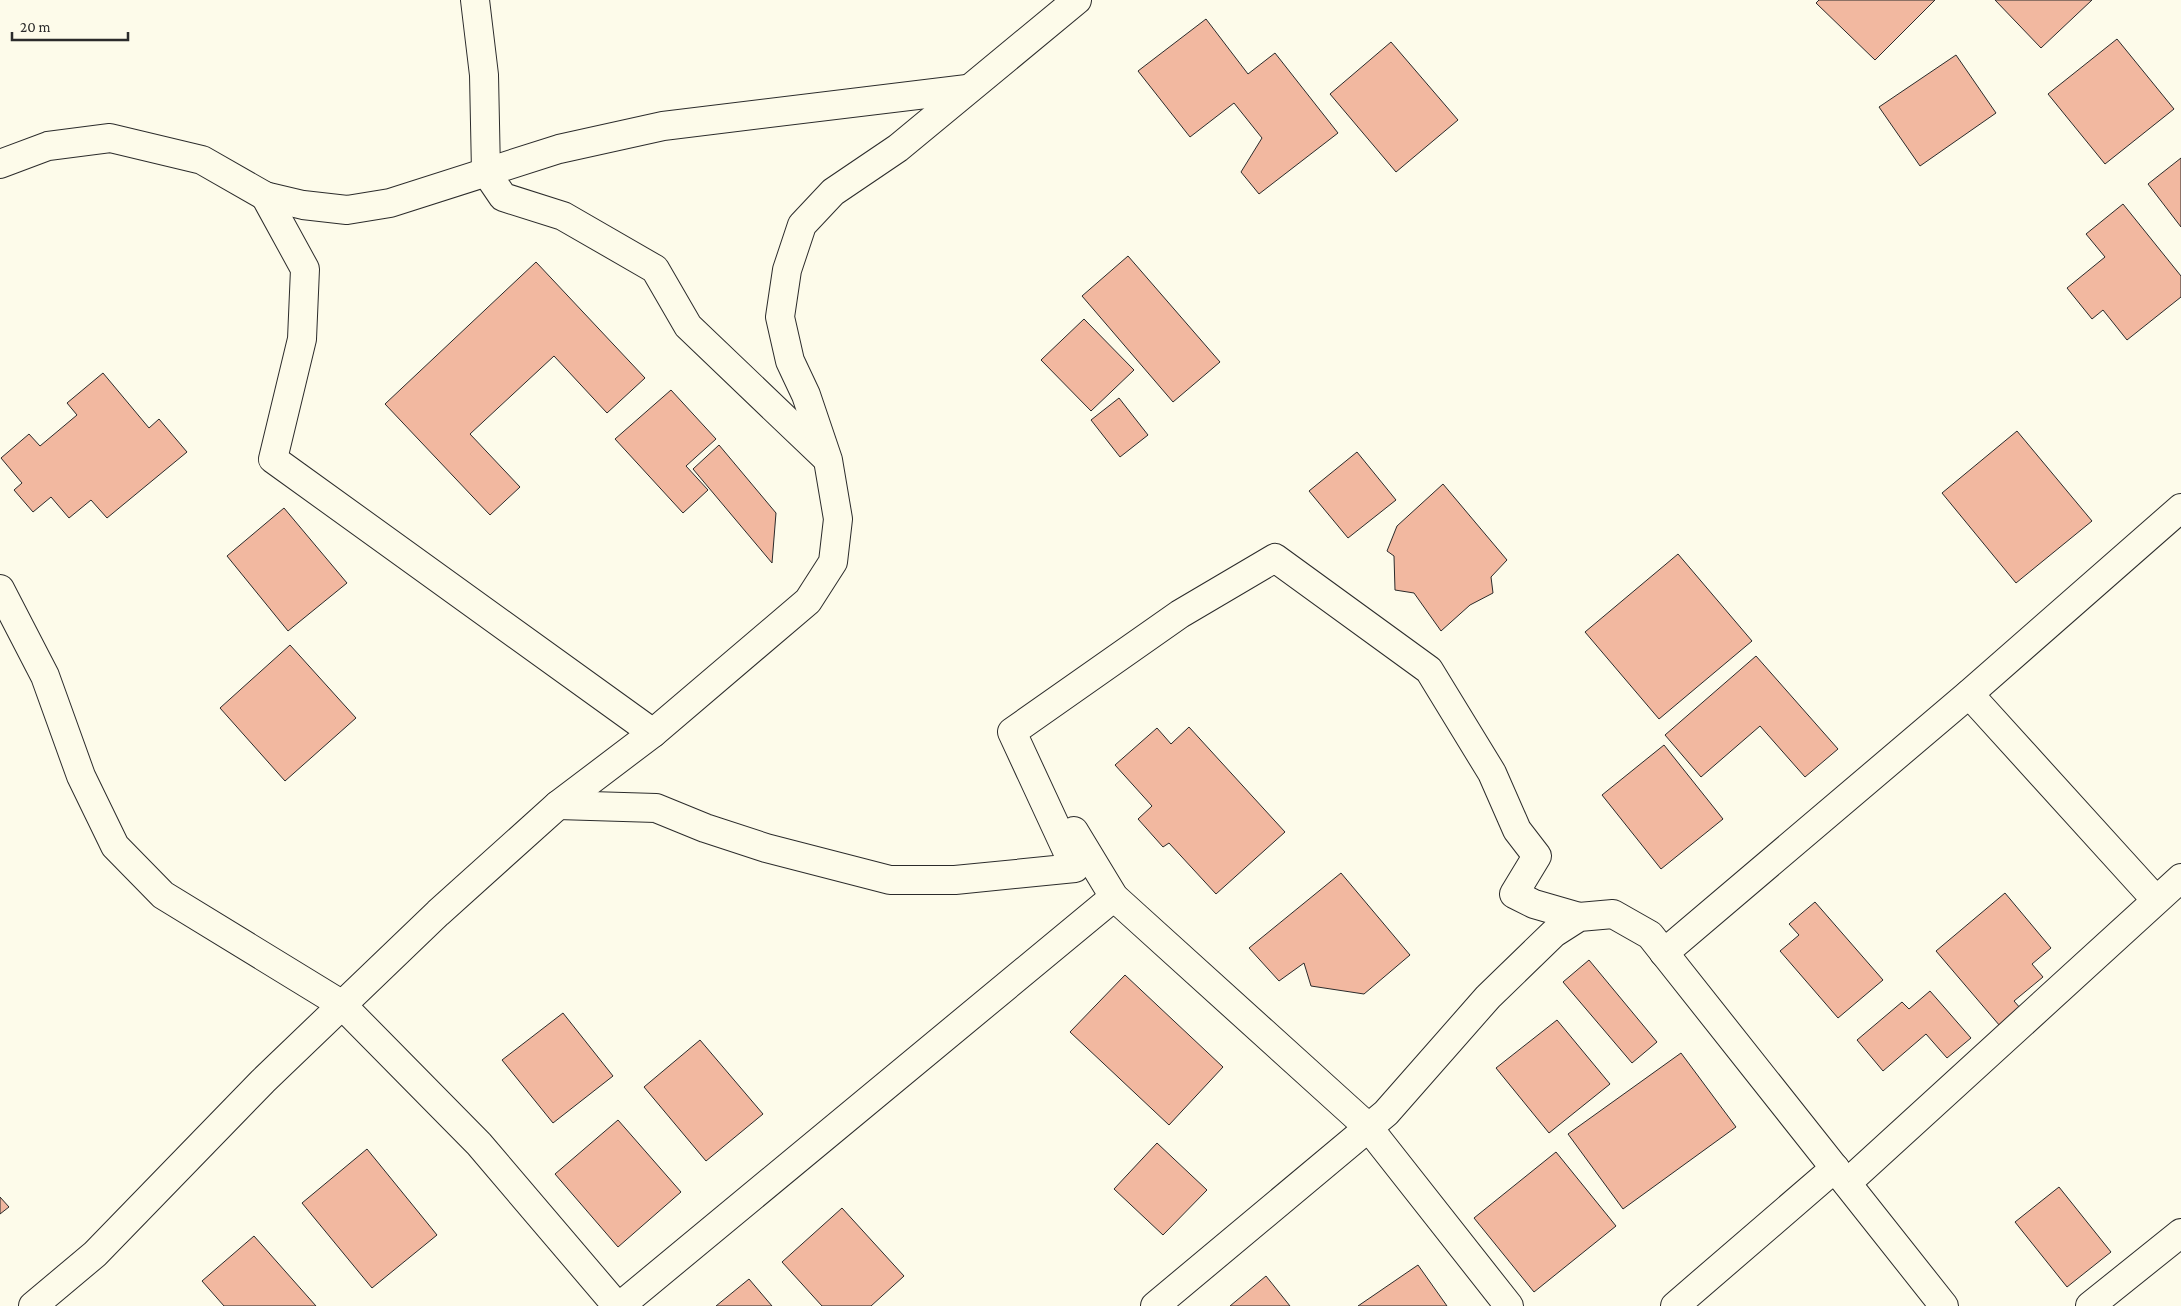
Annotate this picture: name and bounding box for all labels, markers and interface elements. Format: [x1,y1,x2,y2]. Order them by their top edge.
scale bar [12,10,129,42]
text: 20 m [20,19,51,35]

